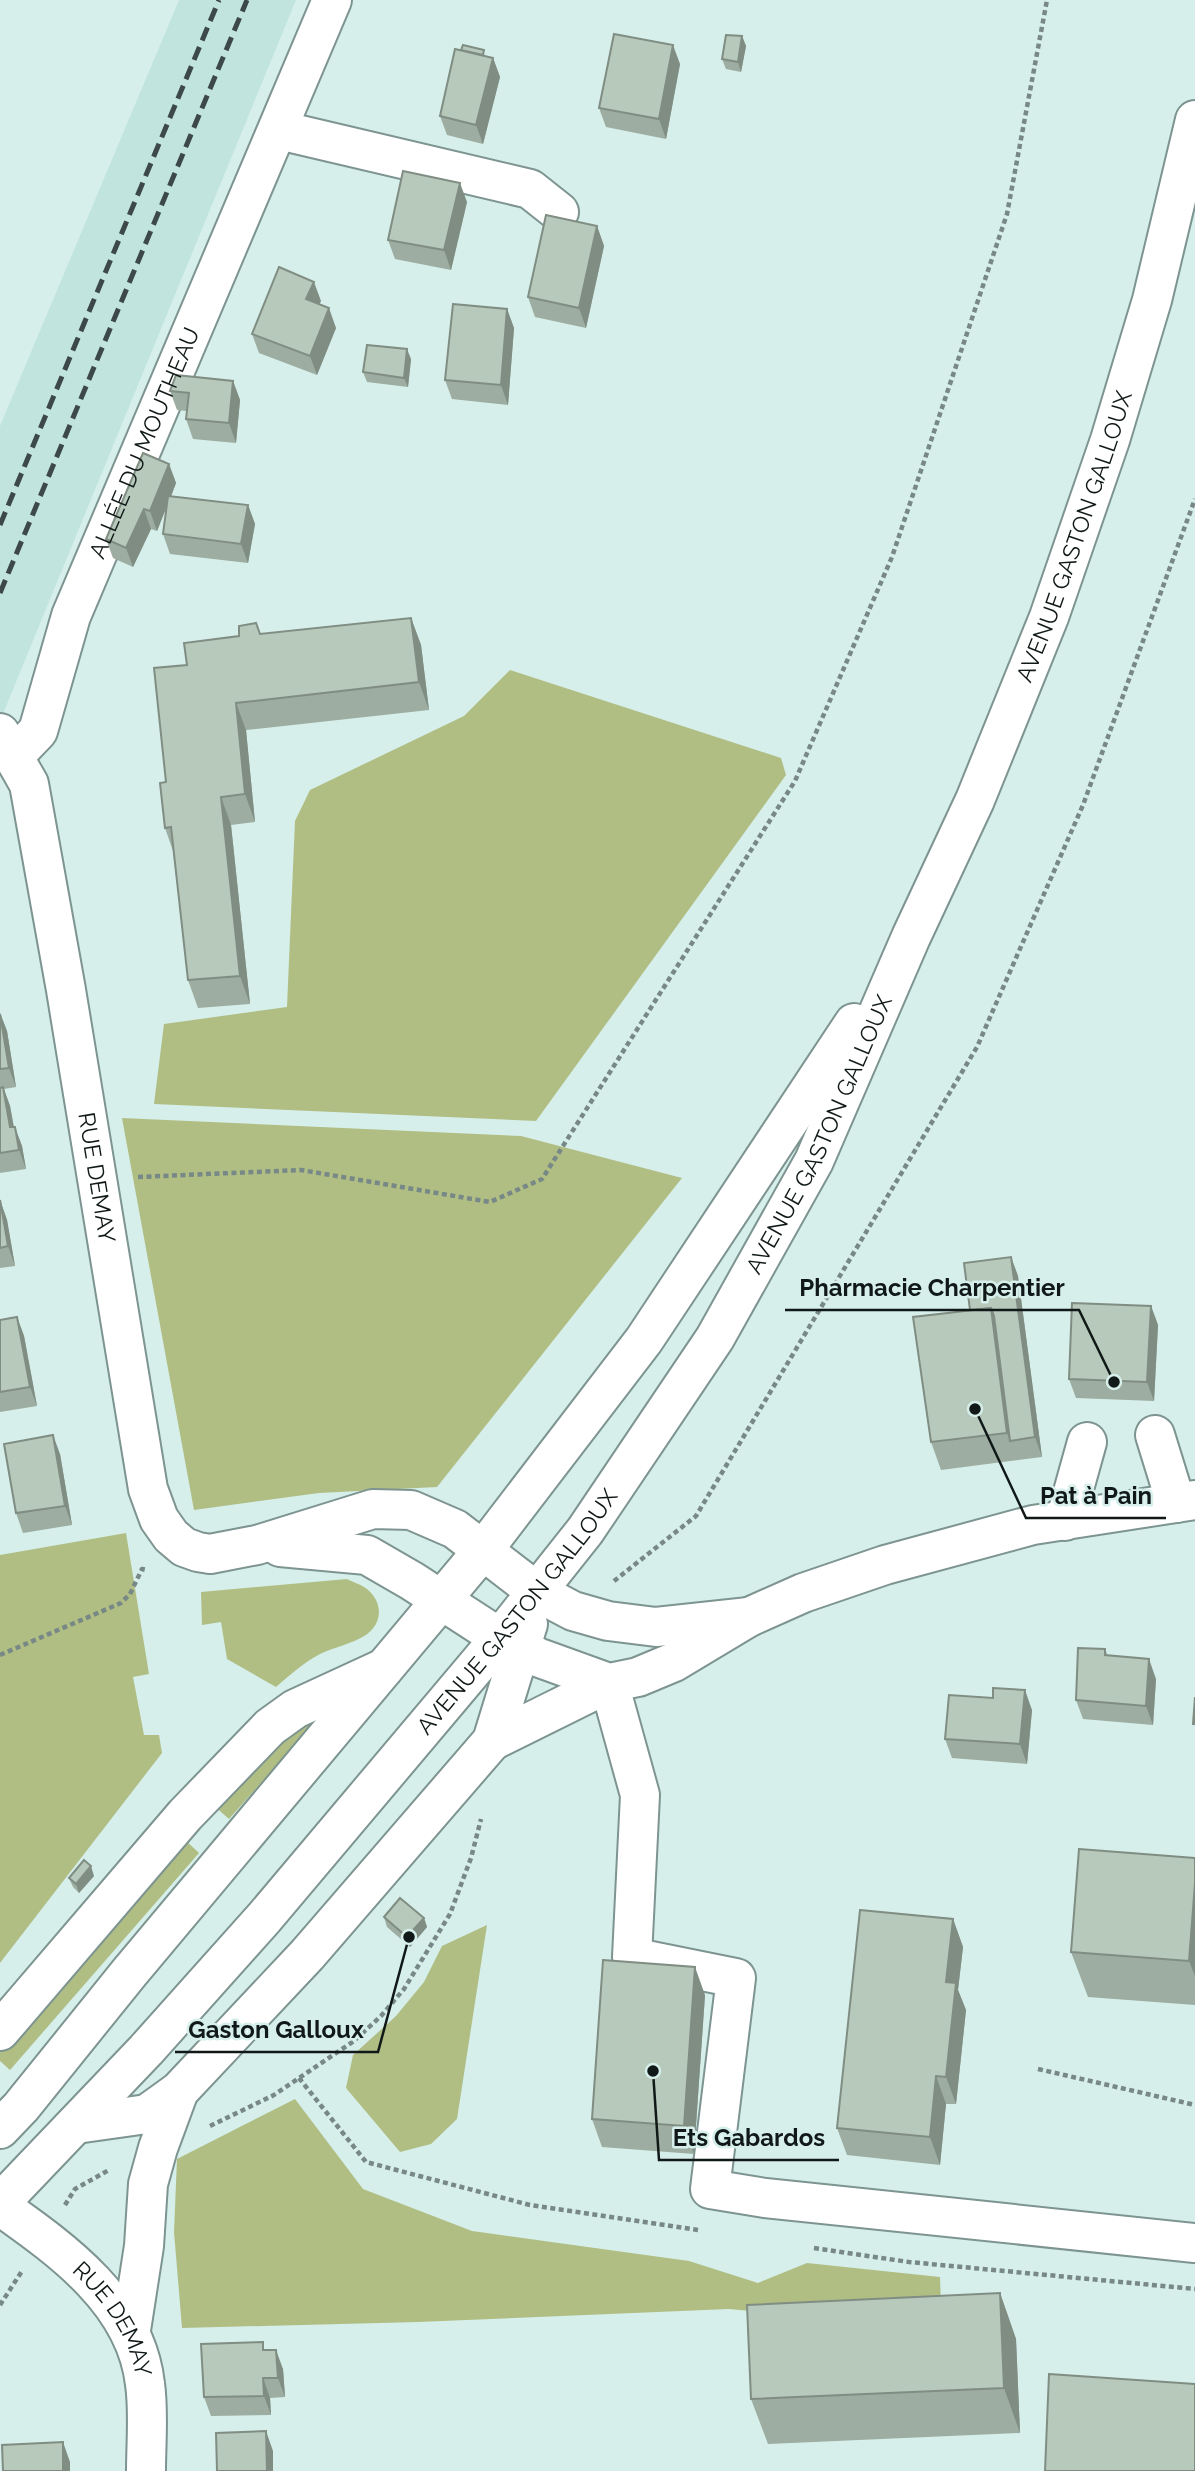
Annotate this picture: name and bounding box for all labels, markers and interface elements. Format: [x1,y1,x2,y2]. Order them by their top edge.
street label: ALLÉE DU MOUTHEAU [83,323,205,562]
street label: AVENUE GASTON GALLOUX [1010,387,1137,686]
street label: AVENUE GASTON GALLOUX [740,990,897,1278]
street label: RUE DEMAY [73,1110,121,1245]
callout: Pharmacie Charpentier [785,1265,1079,1310]
text: Pharmacie Charpentier [799,1273,1065,1302]
callout: Pat à Pain [1026,1473,1166,1518]
text: Pat à Pain [1040,1481,1152,1510]
street label: AVENUE GASTON GALLOUX [411,1483,623,1740]
callout: Gaston Galloux [175,2007,378,2052]
text: Gaston Galloux [188,2015,364,2044]
callout: Ets Gabardos [659,2115,839,2160]
text: Ets Gabardos [673,2123,825,2152]
street label: RUE DEMAY [68,2255,158,2379]

